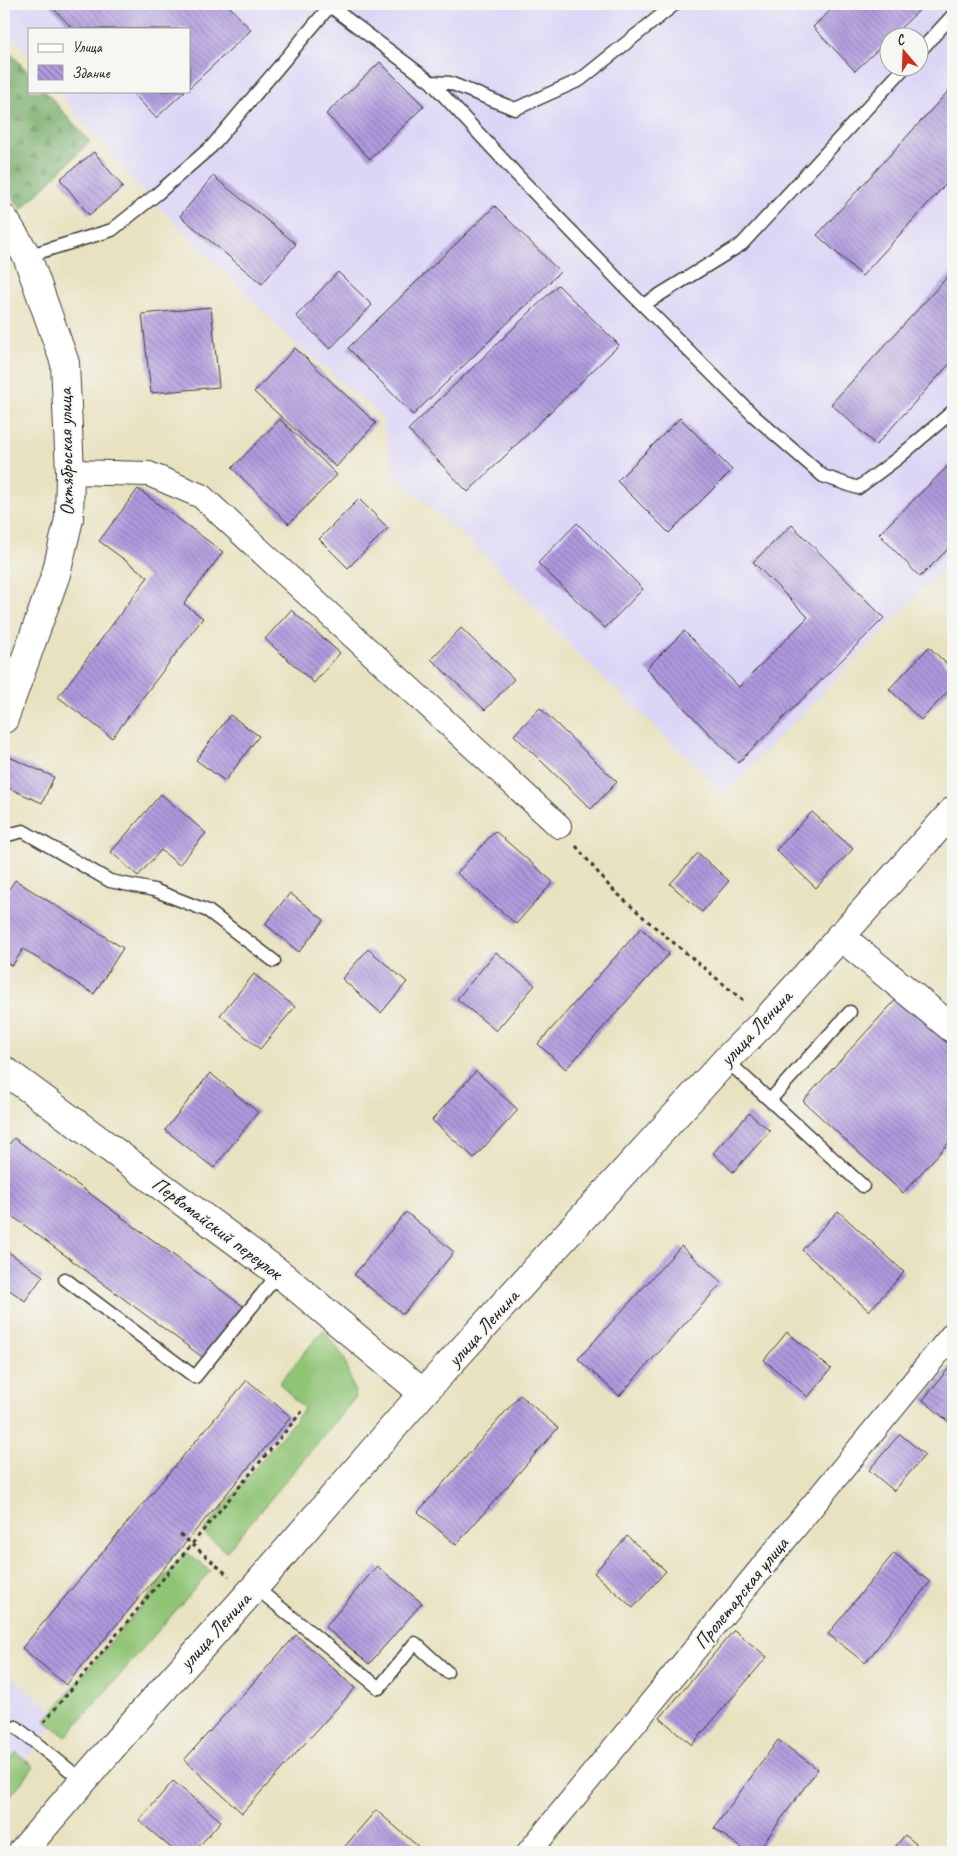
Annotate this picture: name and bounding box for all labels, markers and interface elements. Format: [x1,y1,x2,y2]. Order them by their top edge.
legend [28,28,190,92]
north arrow [880,28,930,78]
text: С [894,30,908,49]
text: Улица [72,38,103,57]
text: Здание [72,64,111,83]
street label: Октябрьская улица [52,386,80,516]
street label: улица Ленина [714,983,799,1072]
street label: Первомайский переулок [147,1171,288,1286]
street label: улица Ленина [441,1283,525,1372]
street label: Пролетарская улица [688,1530,795,1654]
street label: улица Ленина [173,1586,257,1675]

